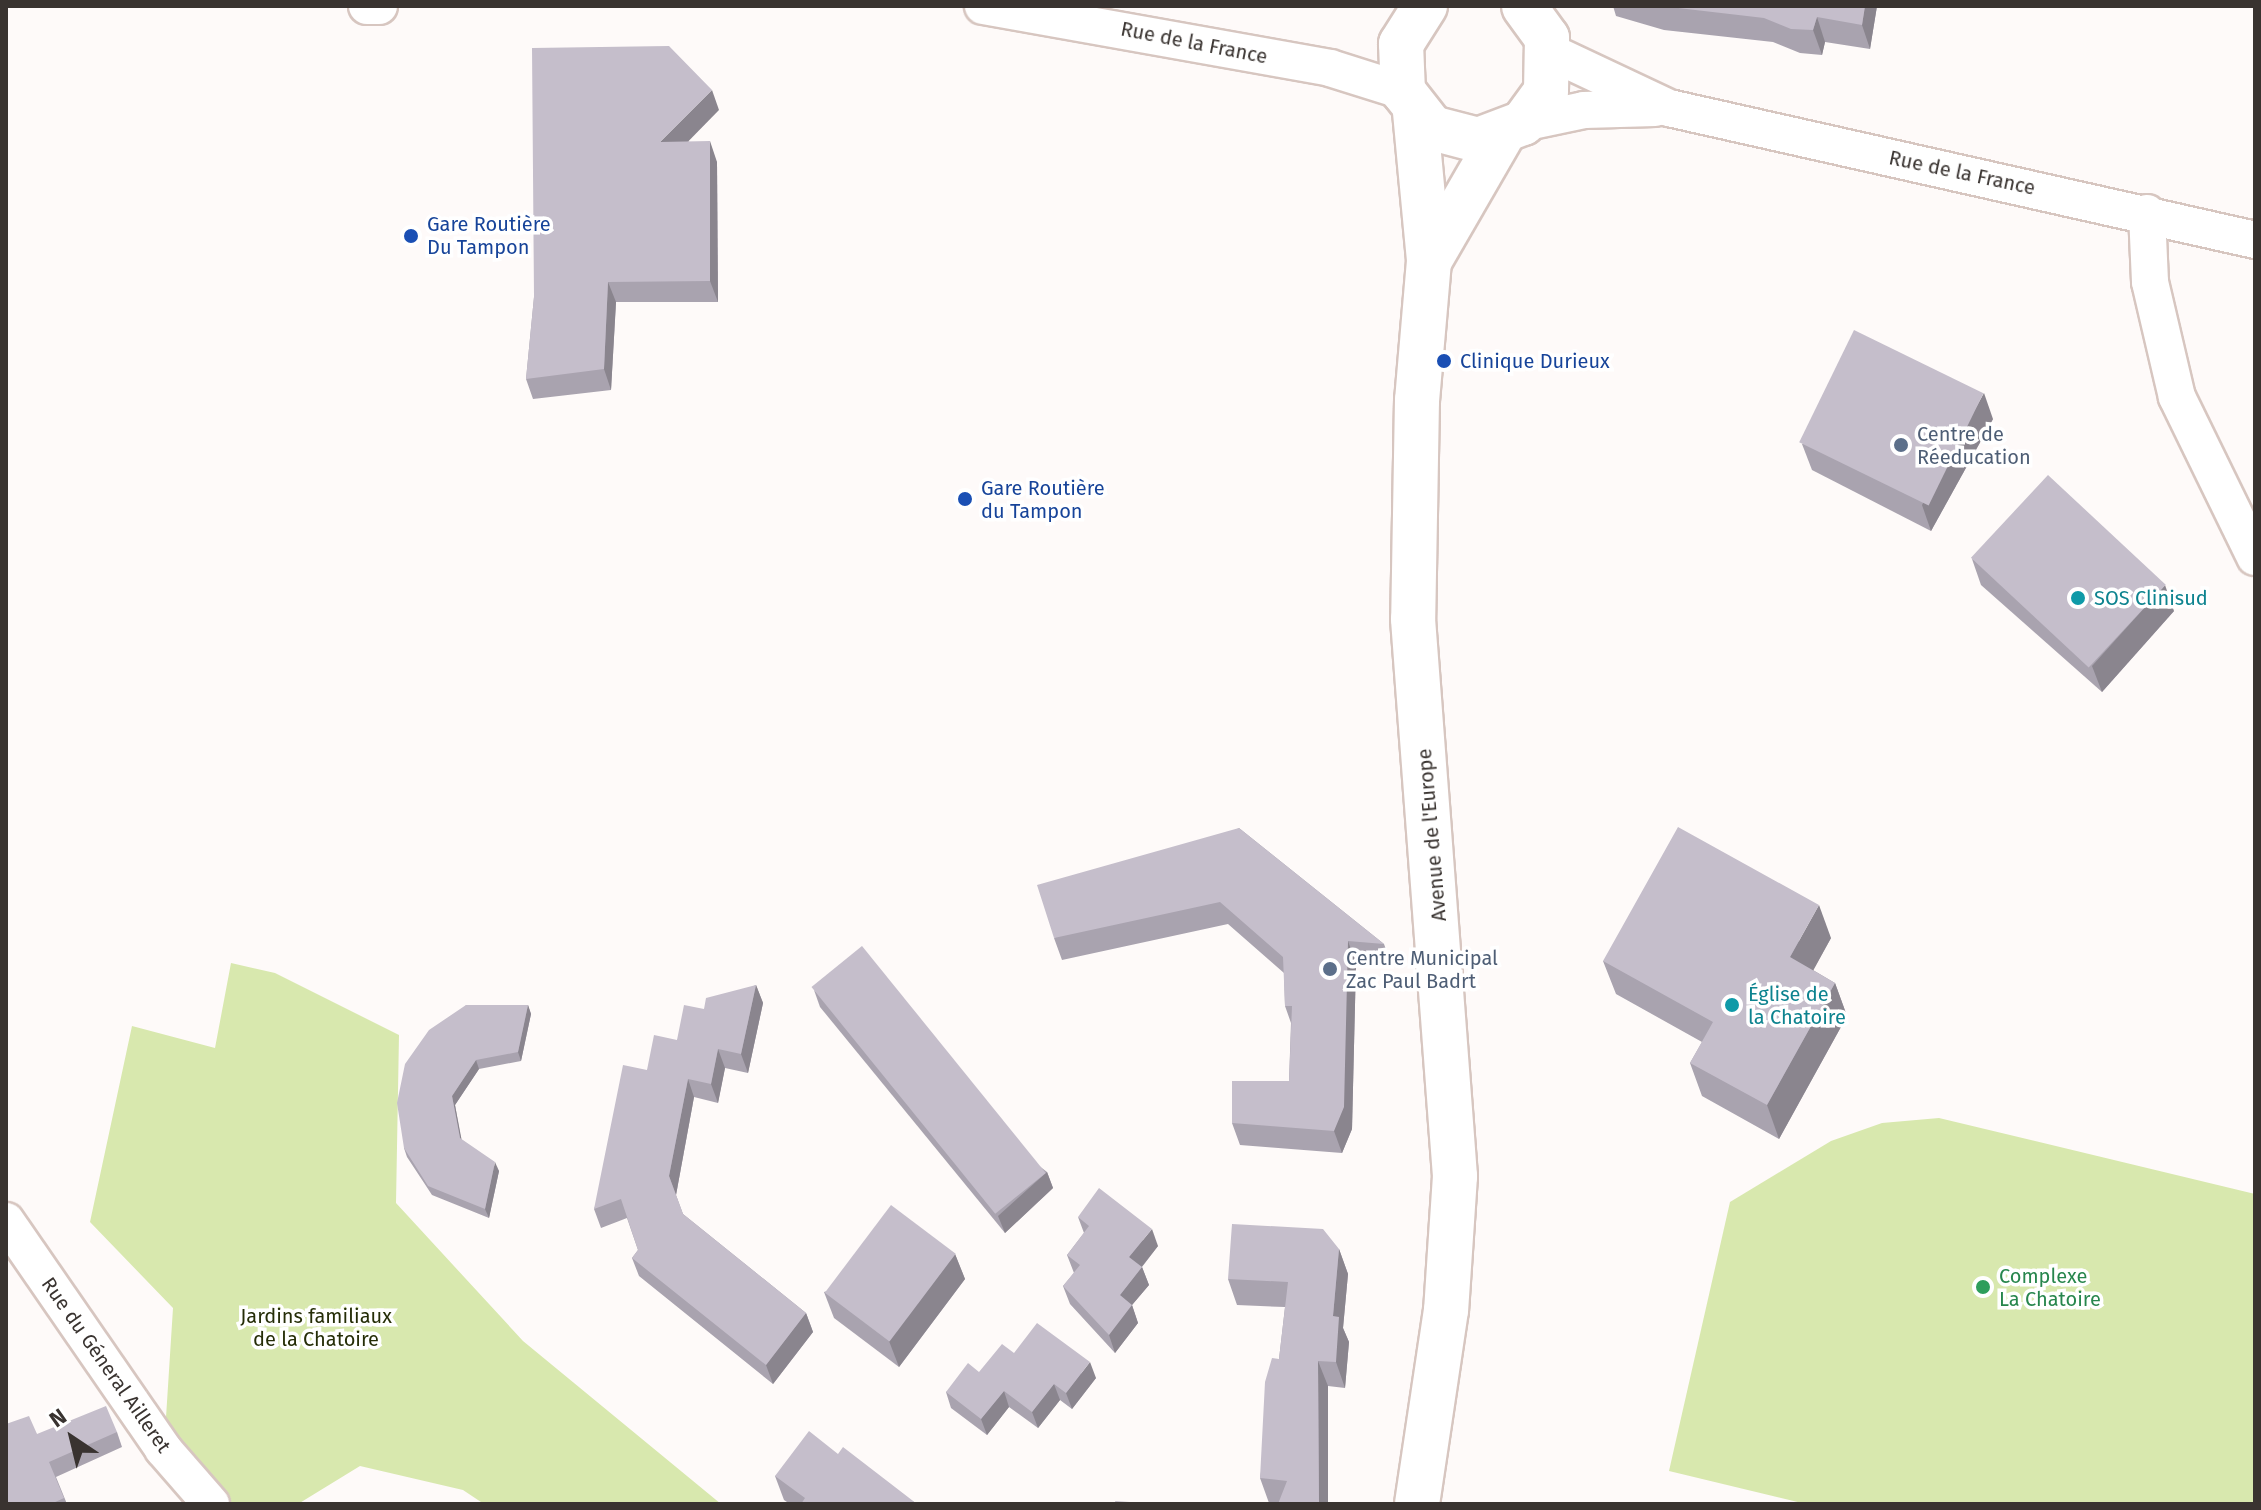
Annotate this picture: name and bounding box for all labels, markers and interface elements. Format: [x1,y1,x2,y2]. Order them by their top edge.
street label: Rue de la France [1119,17,1269,69]
street label: Rue de la France [1887,146,2037,200]
place label: Gare Routière Du Tampon [427,212,551,259]
marker: Gare Routière Du Tampon [402,227,420,245]
place label: Clinique Durieux [1460,349,1610,373]
marker: Clinique Durieux [1435,352,1453,370]
place label: Centre de Réeducation [1917,422,2031,469]
marker: Centre de Réeducation [1892,436,1910,454]
place label: Gare Routière du Tampon [981,476,1105,523]
marker: Gare Routière du Tampon [956,490,974,508]
place label: SOS Clinisud [2094,586,2208,610]
marker: SOS Clinisud [2069,589,2087,607]
street label: Avenue de l'Europe [1412,748,1452,922]
place label: Centre Municipal Zac Paul Badrt [1346,946,1498,993]
marker: Centre Municipal Zac Paul Badrt [1321,960,1339,978]
place label: Église de la Chatoire [1748,982,1846,1029]
marker: Église de la Chatoire [1723,996,1741,1014]
place label: Complexe La Chatoire [1999,1264,2101,1311]
street label: Rue du Géneral Ailleret [36,1273,176,1457]
marker: Complexe La Chatoire [1974,1278,1992,1296]
park label: Jardins familiaux de la Chatoire [240,1305,392,1352]
north arrow [32,1398,112,1478]
text: N [44,1403,72,1433]

